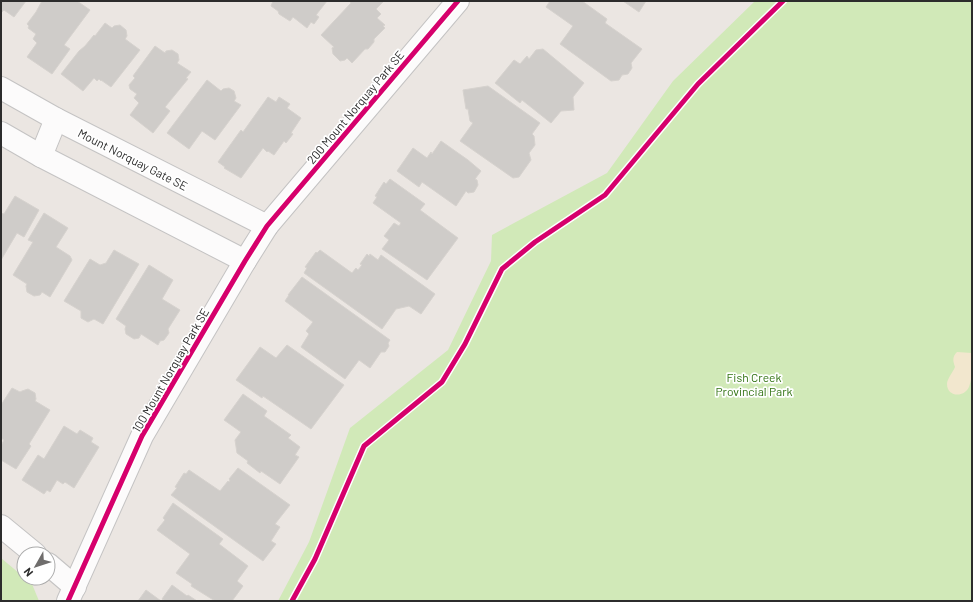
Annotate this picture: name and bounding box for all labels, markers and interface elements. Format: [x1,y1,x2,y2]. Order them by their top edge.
street label: 200 Mount Norquay Park SE [304,48,406,166]
street label: Mount Norquay Gate SE [76,125,190,193]
street label: 100 Mount Norquay Park SE [129,305,211,435]
park label: Fish Creek Provincial Park [715,370,793,398]
north arrow [16,546,56,586]
text: N [20,566,35,580]

